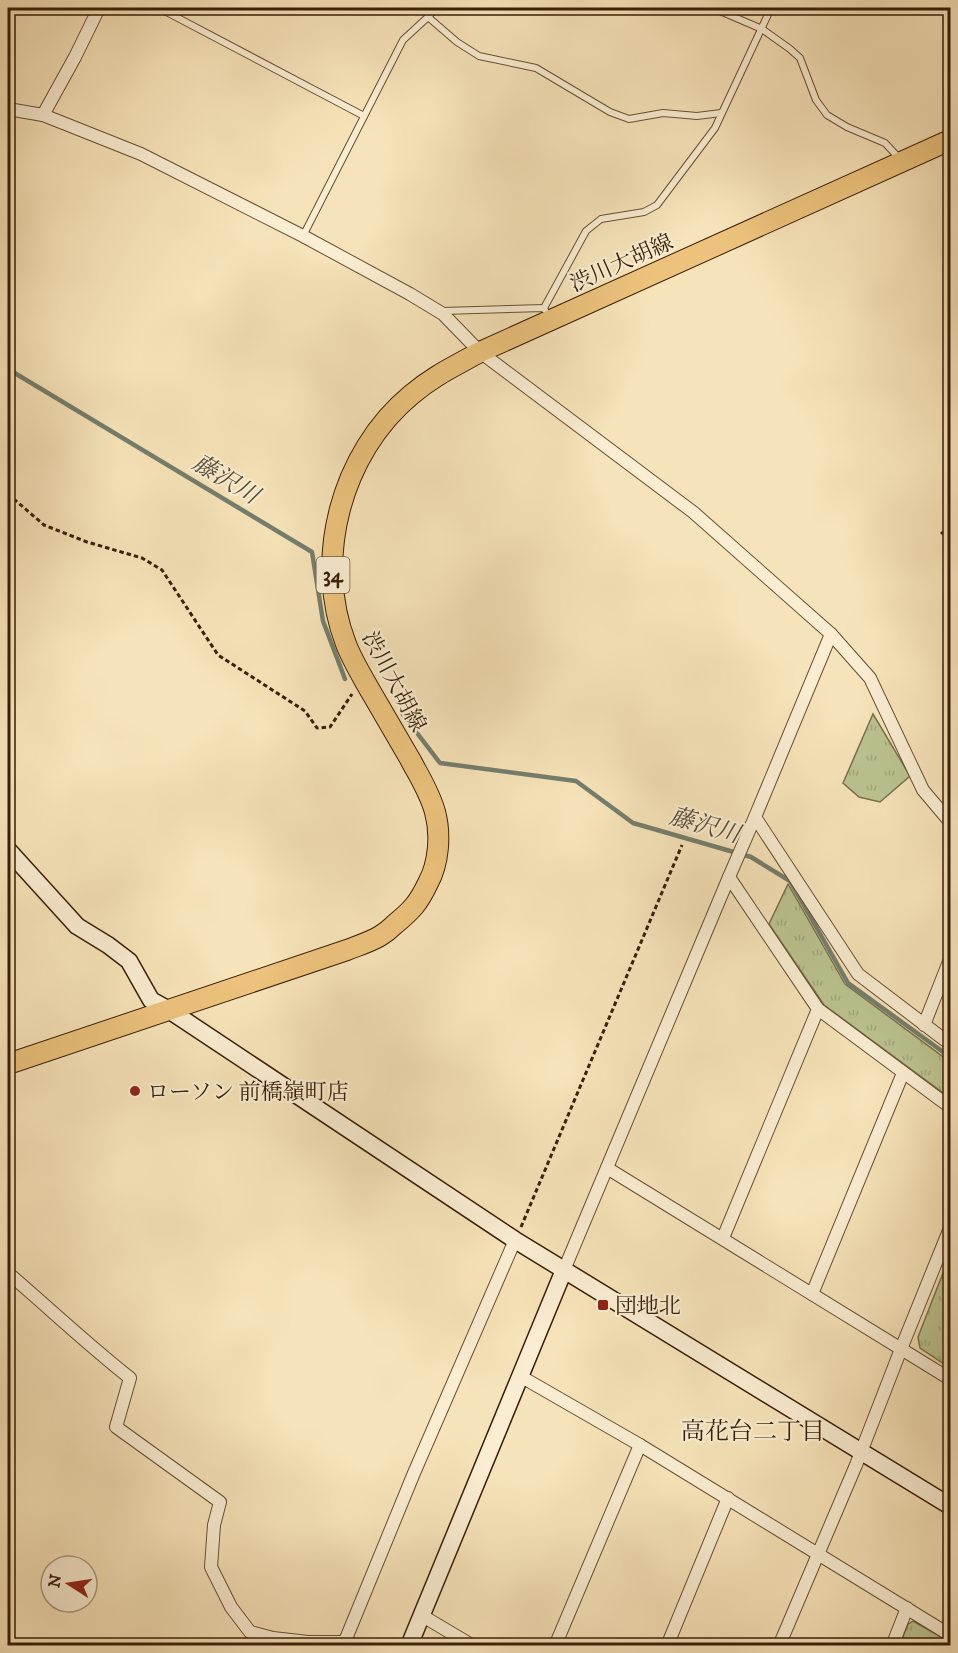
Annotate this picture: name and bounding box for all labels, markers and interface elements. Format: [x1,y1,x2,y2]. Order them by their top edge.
street label: 渋川大胡線 [566,229,677,298]
water label: 藤沢川 [187,448,267,513]
road number: 34 [316,557,350,593]
street label: 渋川大胡線 [356,627,431,737]
water label: 藤沢川 [666,802,746,851]
place label: ローソン 前橋嶺町店 [147,1079,349,1106]
marker: ローソン 前橋嶺町店 [128,1084,142,1098]
place label: 団地北 [615,1293,681,1320]
marker: 団地北 [596,1298,610,1312]
district label: 高花台二丁目 [681,1417,825,1447]
north arrow [39,1554,99,1614]
text: N [44,1573,66,1590]

